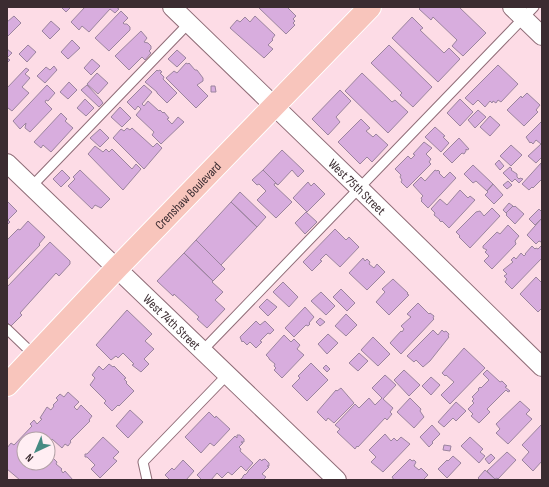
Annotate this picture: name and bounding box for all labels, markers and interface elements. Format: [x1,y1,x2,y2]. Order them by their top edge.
street label: West 75th Street [325,156,389,219]
street label: Crenshaw Boulevard [152,159,225,233]
street label: West 74th Street [139,291,203,354]
north arrow [16,431,56,471]
text: N [23,451,36,465]

